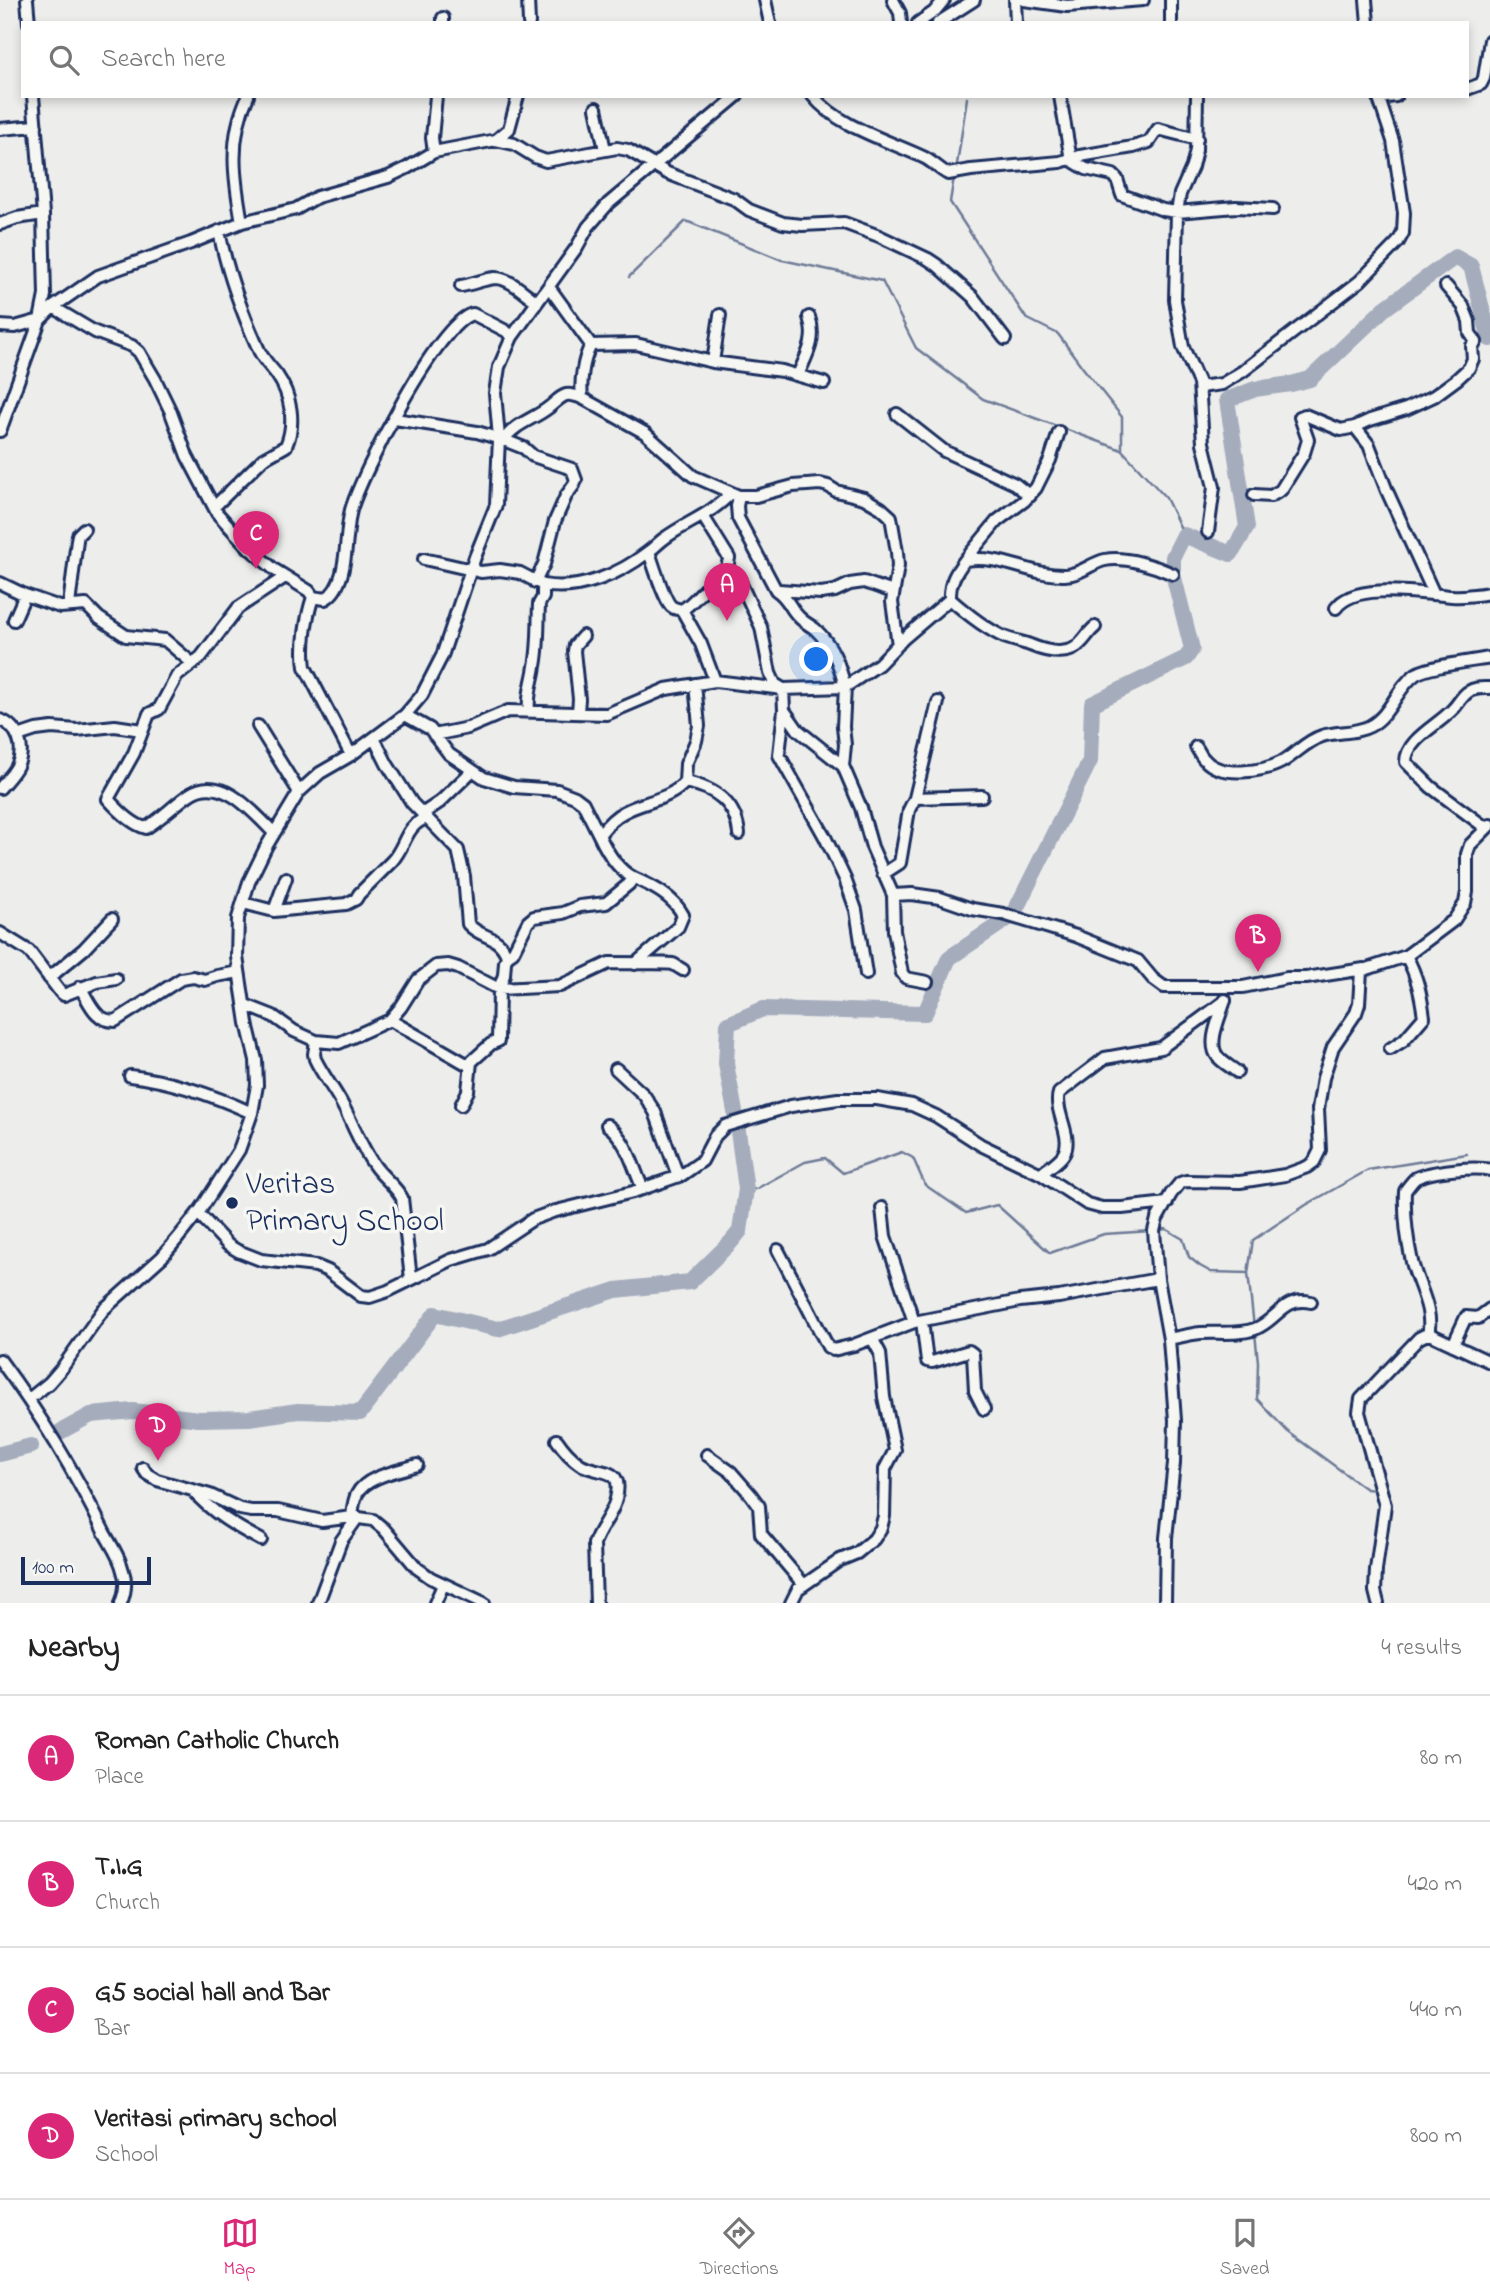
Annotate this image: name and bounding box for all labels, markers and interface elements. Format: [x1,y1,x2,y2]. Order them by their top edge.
search box [21,21,1469,98]
icon: search [45,41,83,79]
text: Search here [101,41,226,79]
pin: C [233,511,279,569]
pin: A [704,563,750,621]
your location [799,642,833,676]
pin: B [1235,914,1281,972]
place label: Veritas Primary School [245,1162,444,1246]
marker: Veritas Primary School [224,1195,240,1211]
pin: D [135,1403,181,1461]
scale bar [21,1554,150,1586]
text: 100 m [32,1555,74,1582]
text: Nearby [28,1627,120,1671]
text: 4 results [1381,1632,1462,1665]
text: Roman Catholic Church [95,1723,339,1761]
text: A [44,1742,58,1775]
text: 80 m [1420,1742,1462,1775]
text: Place [95,1761,144,1794]
text: T.I.G [95,1849,143,1887]
text: B [43,1868,59,1901]
text: 420 m [1408,1868,1462,1901]
text: Church [95,1887,160,1920]
text: G5 social hall and Bar [95,1975,330,2013]
text: C [45,1994,57,2027]
text: 440 m [1410,1994,1462,2027]
text: Bar [95,2013,130,2046]
text: Veritasi primary school [95,2101,337,2139]
text: D [43,2120,59,2153]
text: 800 m [1410,2120,1462,2153]
text: School [95,2139,158,2172]
tab: Map [221,2214,259,2283]
tab: Directions [700,2214,779,2283]
tab: Saved [1220,2214,1269,2283]

